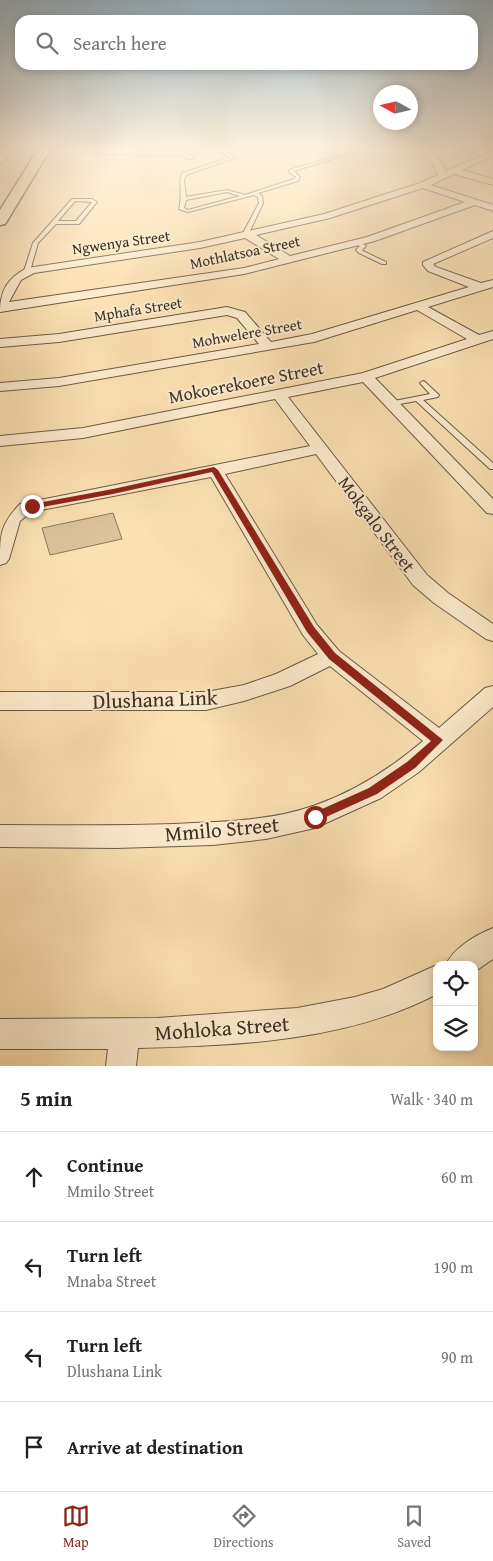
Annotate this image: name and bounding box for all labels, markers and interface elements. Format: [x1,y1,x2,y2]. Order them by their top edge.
search box [15,15,478,70]
icon: search [33,29,61,57]
text: Search here [73,29,167,57]
north arrow [373,85,418,130]
street label: Ngwenya Street [71,225,172,259]
street label: Mothlatsoa Street [188,230,303,274]
street label: Mphafa Street [92,292,184,326]
street label: Mohwelere Street [190,313,304,353]
street label: Mokoerekoere Street [166,354,326,410]
street label: Mokgalo Street [332,470,423,578]
route end [21,495,44,518]
street label: Dlushana Link [92,681,218,717]
route start [304,806,327,829]
street label: Mmilo Street [164,809,281,849]
map controls [433,961,478,1051]
button: locate [433,961,478,1006]
button: layers [433,1006,478,1051]
street label: Mohloka Street [154,1008,291,1048]
text: 5 min [20,1083,72,1114]
text: Walk · 340 m [390,1087,473,1111]
text: Continue [67,1151,144,1179]
icon: ahead [20,1163,48,1191]
text: 60 m [441,1165,473,1189]
text: Mmilo Street [67,1179,154,1203]
text: Turn left [67,1241,142,1269]
icon: left [20,1253,48,1281]
text: 190 m [433,1255,473,1279]
text: Mnaba Street [67,1269,157,1293]
text: Turn left [67,1331,142,1359]
icon: left [20,1343,48,1371]
text: 90 m [441,1345,473,1369]
text: Dlushana Link [67,1359,162,1383]
icon: arrive [20,1433,48,1461]
text: Arrive at destination [67,1433,243,1461]
tab: Map [62,1502,90,1552]
tab: Directions [213,1502,274,1552]
tab: Saved [397,1502,431,1552]

